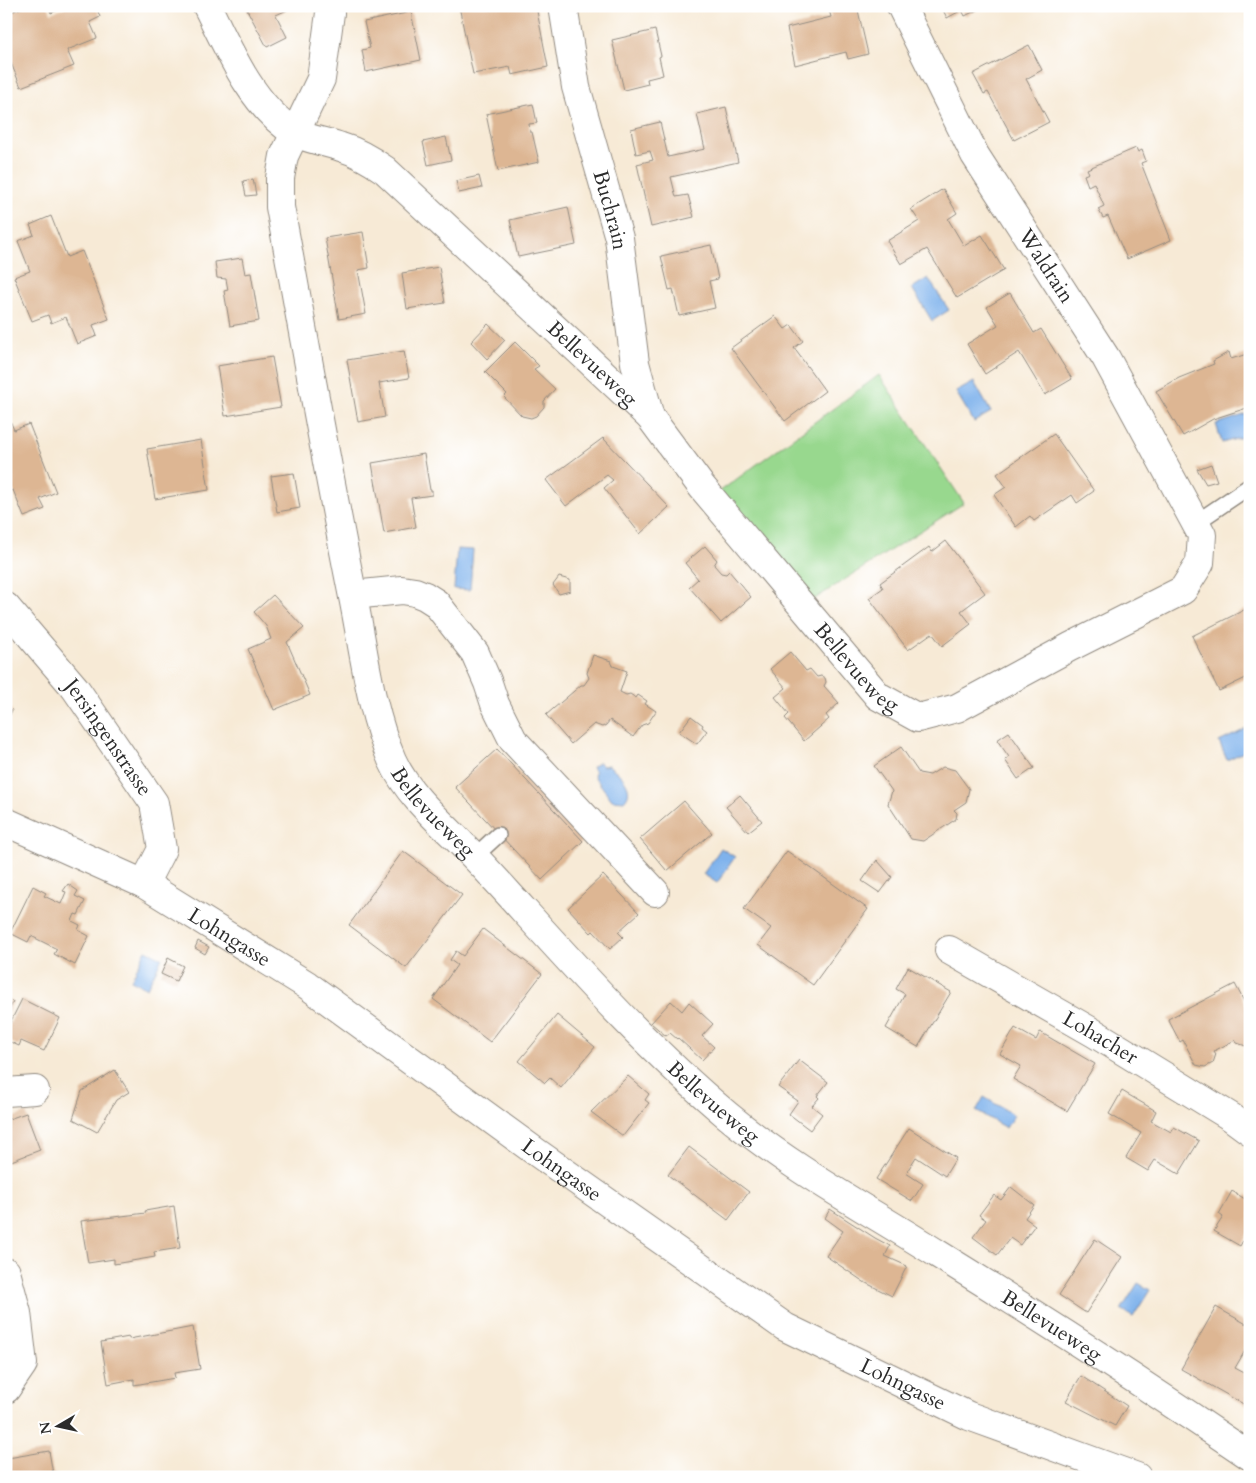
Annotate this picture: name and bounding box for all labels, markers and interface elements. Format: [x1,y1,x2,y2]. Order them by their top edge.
street label: Buchrain [586,167,635,252]
street label: Waldrain [1011,222,1081,309]
street label: Bellevueweg [541,314,644,413]
street label: Bellevueweg [808,616,904,719]
street label: Jersingenstrasse [56,670,159,802]
street label: Bellevueweg [384,761,482,864]
street label: Lohngasse [183,900,276,974]
street label: Lohacher [1058,1004,1144,1071]
street label: Bellevueweg [661,1054,766,1150]
street label: Lohngasse [516,1132,608,1208]
street label: Bellevueweg [996,1283,1108,1369]
street label: Lohngasse [855,1351,951,1417]
north arrow [32,1400,82,1450]
text: N [35,1420,56,1435]

